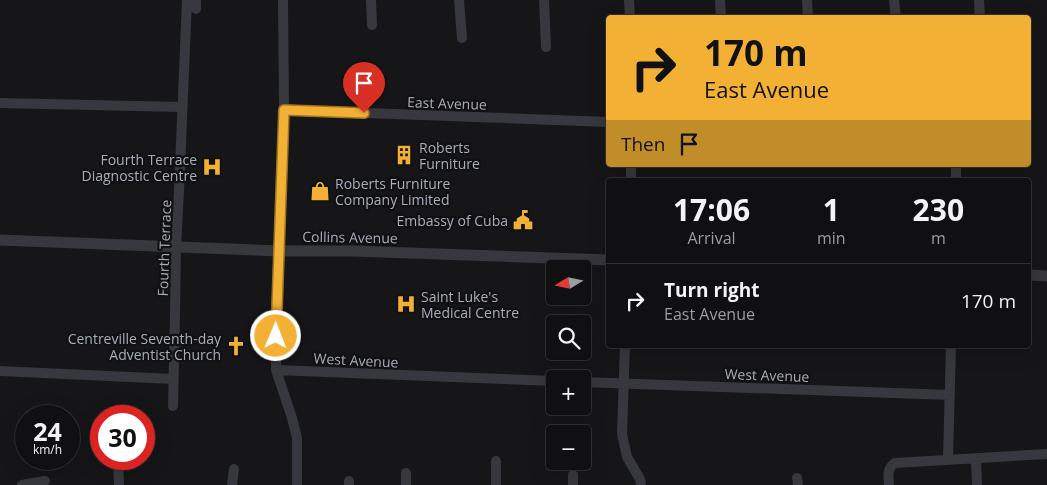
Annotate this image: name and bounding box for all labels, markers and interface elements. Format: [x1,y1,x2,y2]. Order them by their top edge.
text: 170 m [704,29,808,76]
icon: right [621,35,686,100]
pin [343,62,385,113]
icon: arrive [350,69,378,97]
text: East Avenue [704,74,829,104]
street label: East Avenue [407,92,487,114]
icon: arrive [675,130,703,158]
text: Then [621,131,665,157]
place label: Roberts Furniture [419,138,480,173]
building icon: Roberts Furniture [393,144,415,166]
place label: Fourth Terrace Diagnostic Centre [82,150,197,185]
hospital icon: Fourth Terrace Diagnostic Centre [201,156,223,178]
place label: Roberts Furniture Company Limited [335,174,450,209]
shop icon: Roberts Furniture Company Limited [309,180,331,202]
text: 17:06 [673,189,750,230]
text: 1 [823,189,840,230]
text: 230 [913,189,964,230]
street label: Fourth Terrace [153,199,175,297]
public building icon: Embassy of Cuba [512,209,534,231]
place label: Embassy of Cuba [396,211,508,230]
street label: Collins Avenue [302,227,398,247]
text: Arrival [687,227,736,249]
text: min [817,227,846,249]
text: m [931,227,946,249]
north arrow [546,260,591,305]
map controls [546,260,591,470]
text: Turn right [664,277,759,303]
place label: Saint Luke's Medical Centre [421,287,519,322]
icon: right [621,287,649,315]
text: 170 m [961,288,1016,314]
hospital icon: Saint Luke's Medical Centre [395,293,417,315]
text: East Avenue [664,303,755,325]
position arrow [249,309,301,361]
button: search [546,315,591,360]
place label: Centreville Seventh-day Adventist Church [68,329,222,364]
church icon: Centreville Seventh-day Adventist Church [225,335,247,357]
street label: West Avenue [313,348,399,372]
street label: West Avenue [724,364,810,386]
button: + [546,370,591,415]
speed limit sign: 30 [90,405,155,470]
text: 24 [33,414,62,448]
button: − [546,425,591,470]
text: km/h [33,441,62,458]

